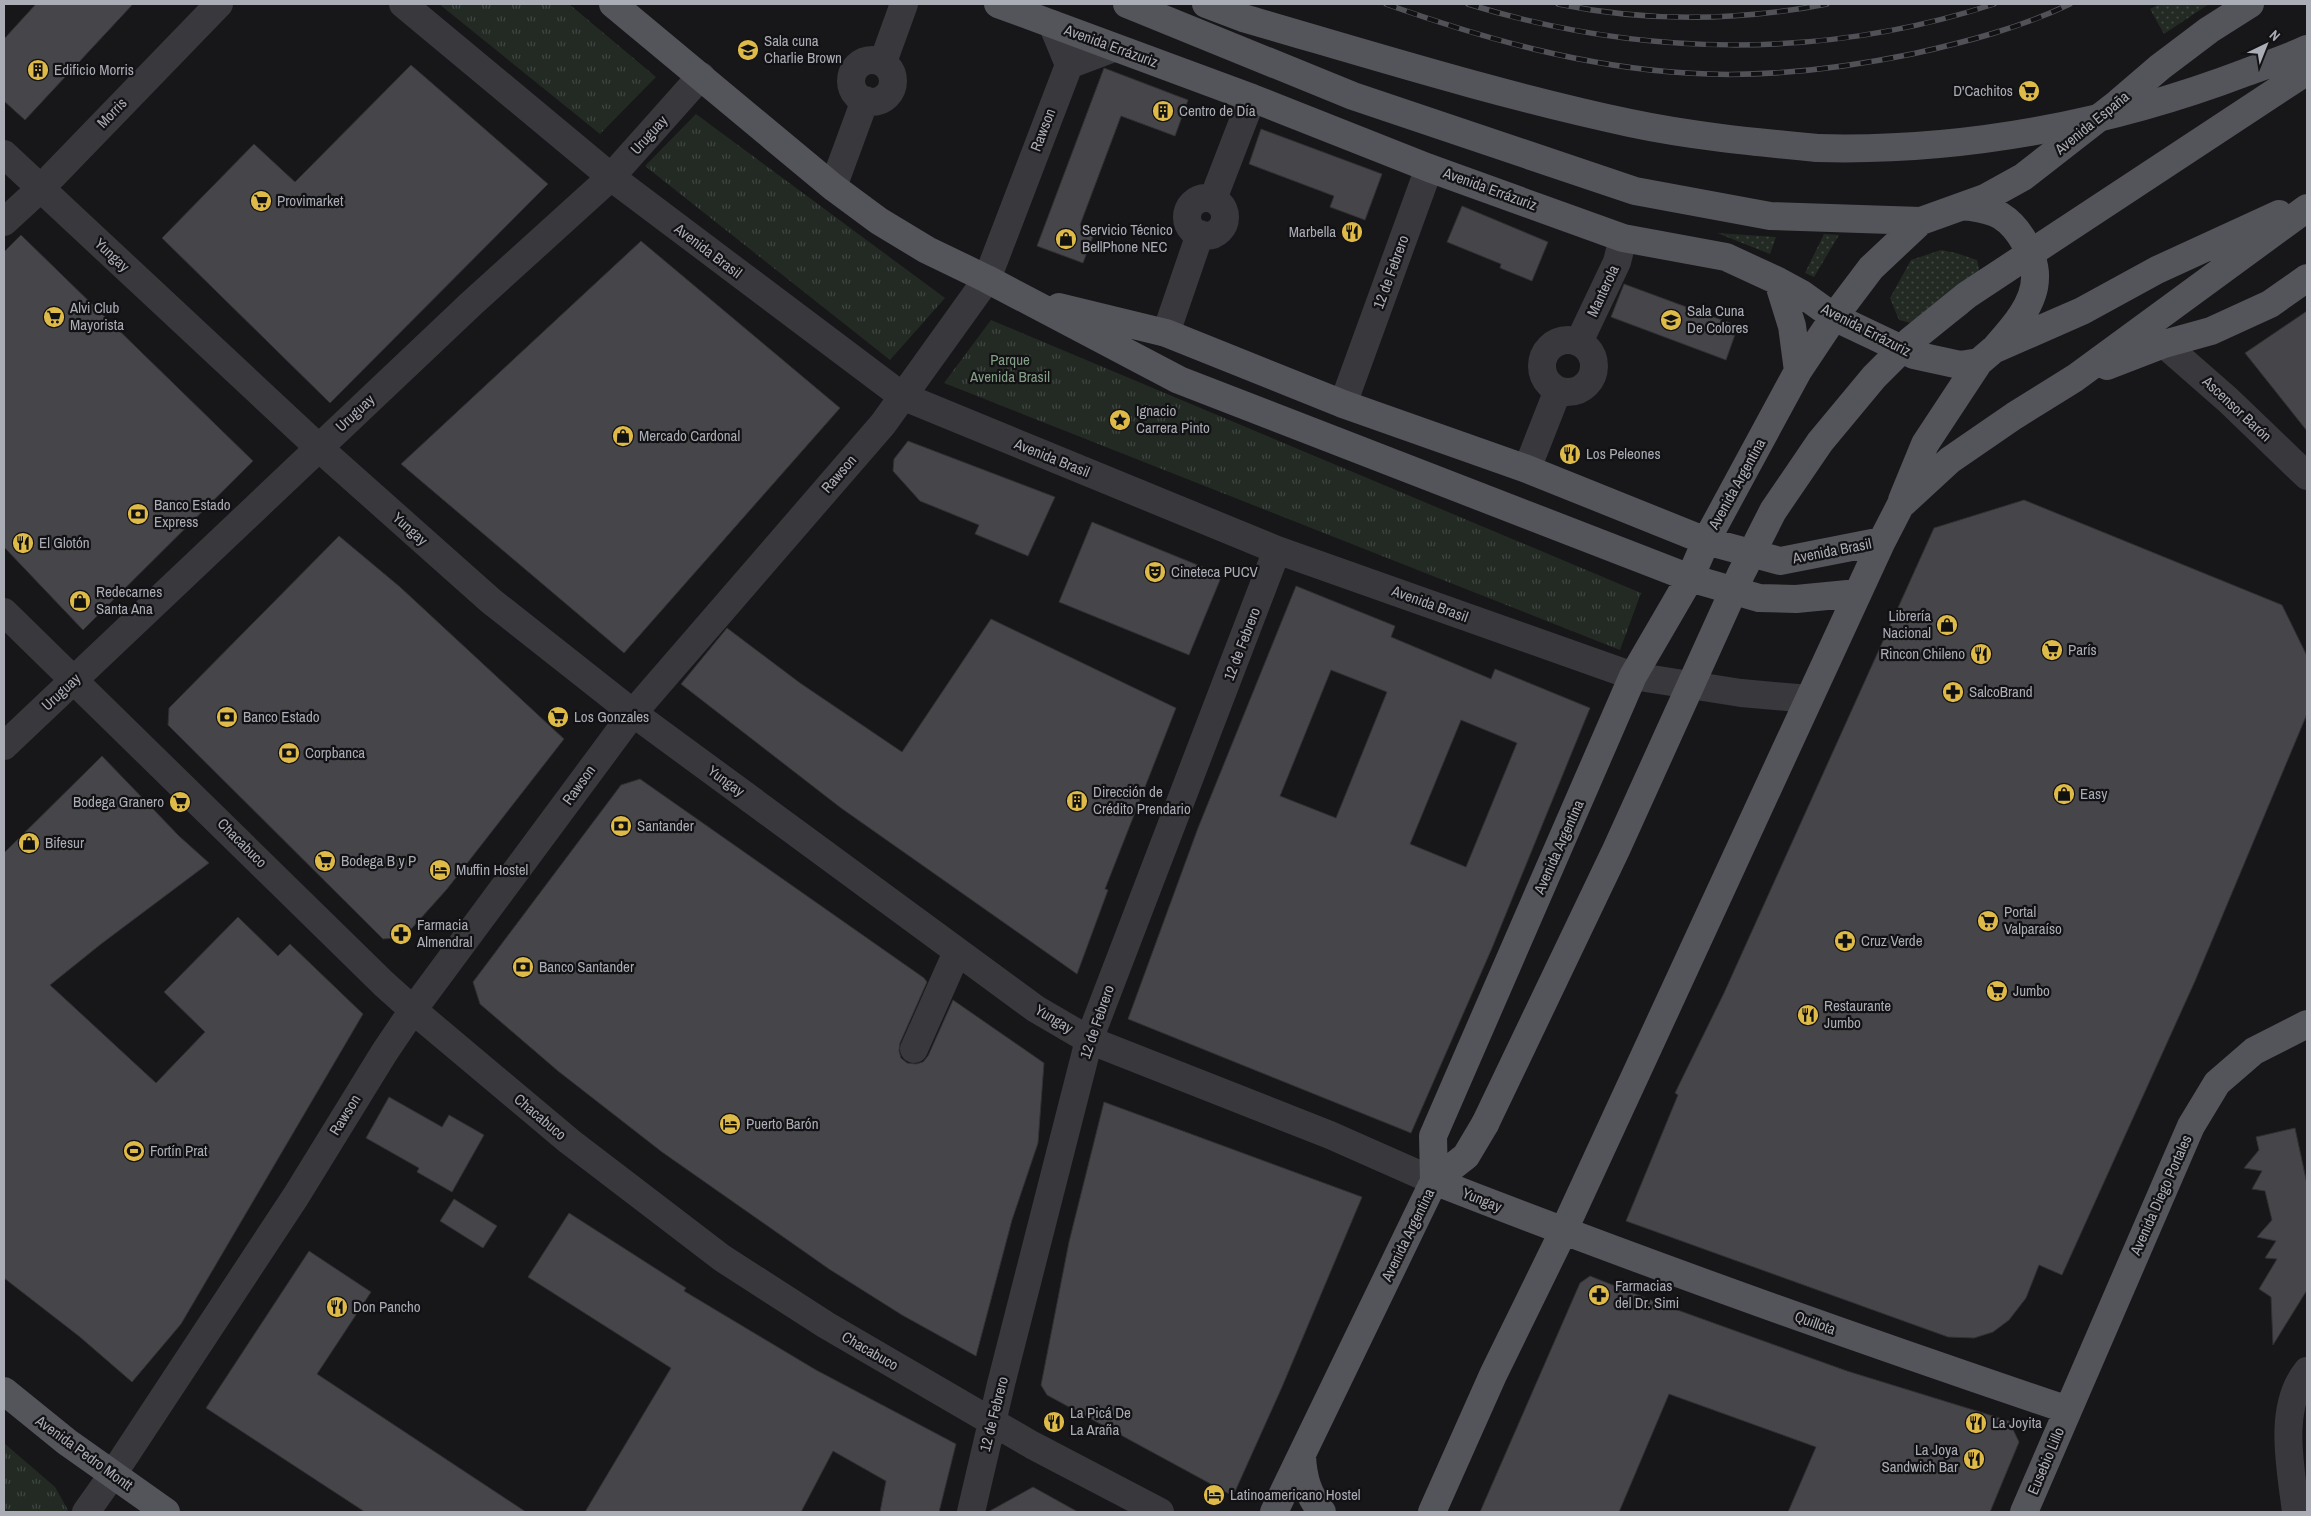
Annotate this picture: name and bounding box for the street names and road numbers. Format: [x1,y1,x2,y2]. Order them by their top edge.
street label: Avenida Errázuriz [1060,19,1161,72]
street label: Avenida España [2049,86,2133,160]
street label: Morris [92,93,131,132]
street label: Rawson [1025,105,1060,154]
street label: Uruguay [625,110,673,159]
street label: Avenida Errázuriz [1439,162,1540,215]
street label: Avenida Brasil [669,218,746,283]
street label: 12 de Febrero [1368,232,1414,311]
street label: Yungay [90,233,135,277]
street label: Manterola [1581,261,1624,320]
street label: Avenida Errázuriz [1817,297,1915,361]
street label: Ascensor Barón [2197,370,2277,446]
street label: Uruguay [330,389,379,436]
street label: Avenida Brasil [1010,432,1093,482]
street label: Avenida Argentina [1702,434,1770,534]
street label: Rawson [816,450,861,497]
street label: Yungay [388,507,433,551]
street label: Avenida Brasil [1790,533,1873,569]
street label: Avenida Brasil [1388,580,1471,627]
street label: 12 de Febrero [1218,604,1265,683]
street label: Uruguay [36,668,85,715]
street label: Yungay [704,760,750,802]
street label: Rawson [557,761,600,809]
street label: Avenida Argentina [1528,796,1589,898]
street label: Chacabuco [213,813,272,872]
street label: 12 de Febrero [1074,982,1119,1062]
street label: Yungay [1031,999,1078,1039]
street label: Chacabuco [510,1089,571,1145]
street label: Rawson [324,1090,365,1139]
street label: Avenida Diego Portales [2124,1131,2197,1259]
street label: Yungay [1459,1182,1506,1217]
street label: Avenida Argentina [1376,1185,1439,1286]
street label: Quillota [1792,1305,1839,1340]
street label: Chacabuco [838,1326,903,1375]
street label: 12 de Febrero [974,1374,1013,1454]
street label: Avenida Pedro Montt [31,1410,138,1495]
street label: Eusebio Lillo [2022,1424,2069,1498]

